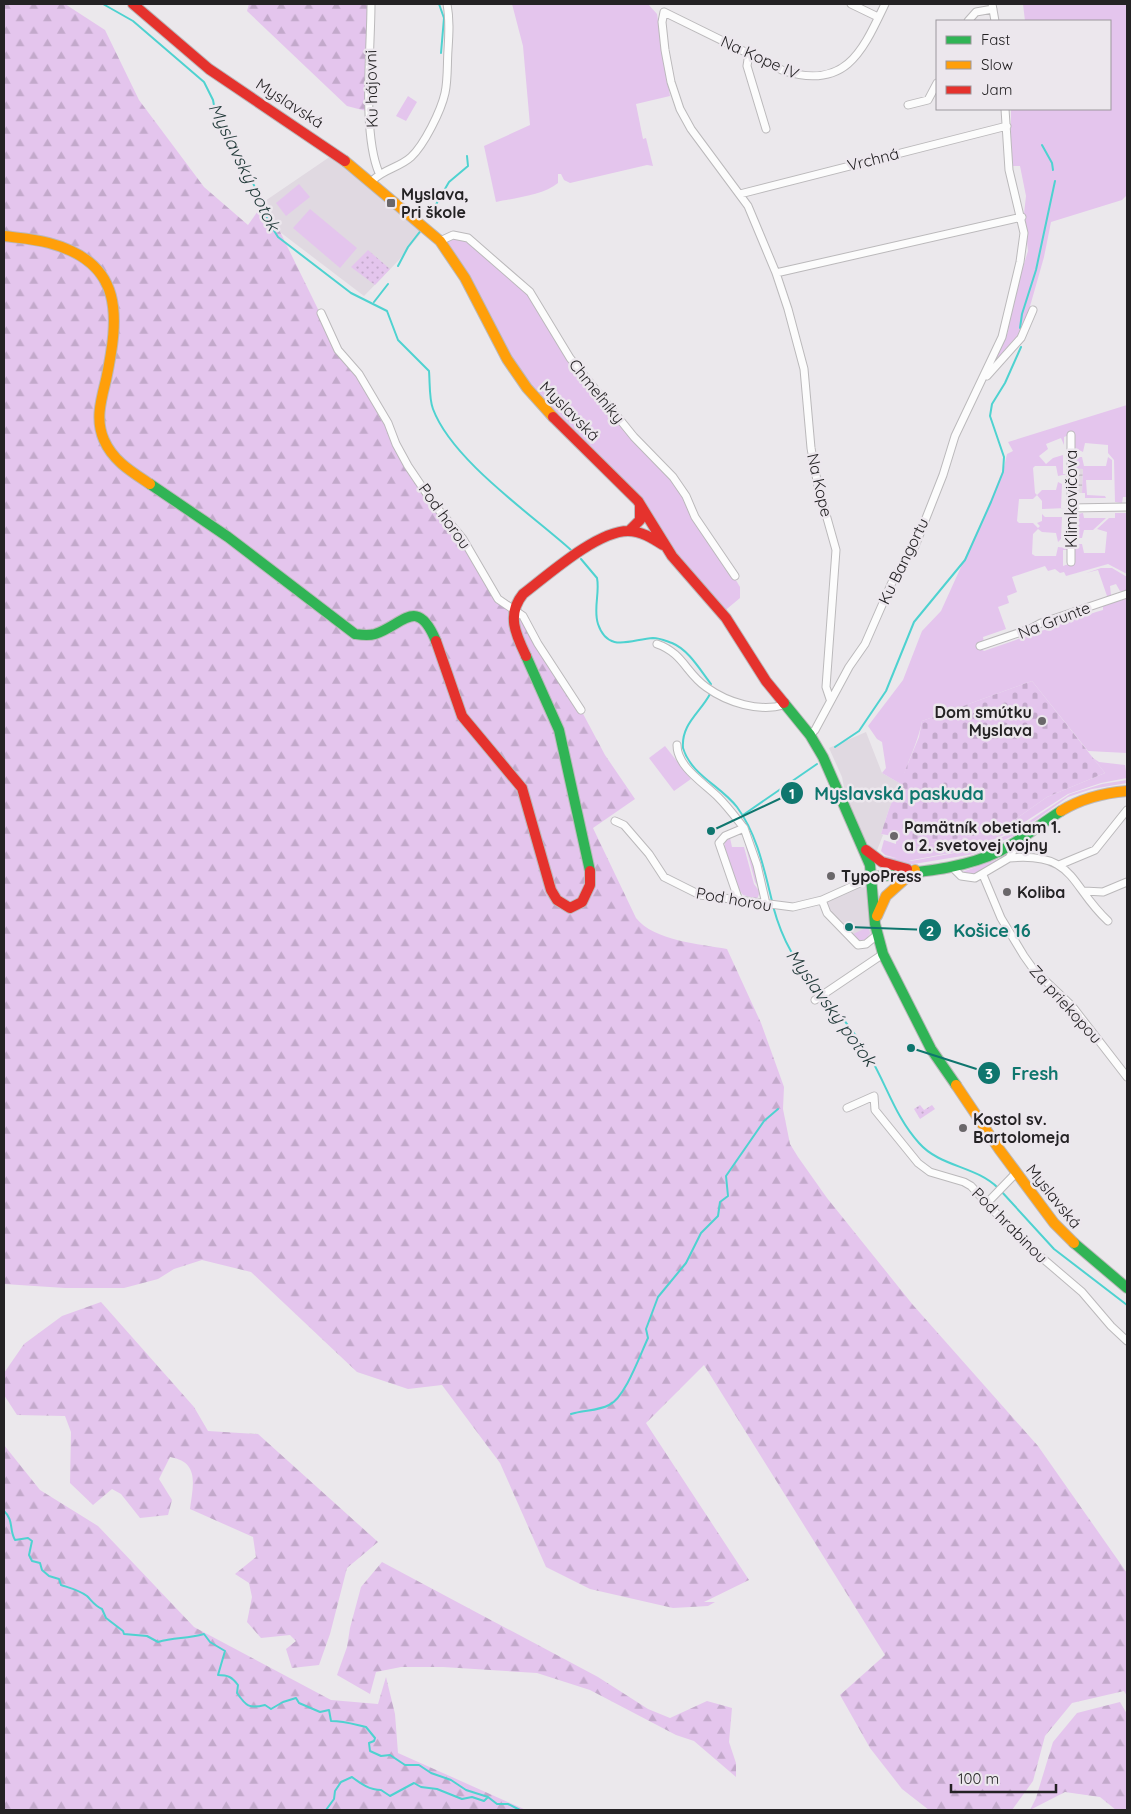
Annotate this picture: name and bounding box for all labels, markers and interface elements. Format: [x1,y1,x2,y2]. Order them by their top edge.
legend [936,20,1111,110]
text: Fast [981,30,1010,49]
street label: Na Kope IV [718,31,803,83]
street label: Ku hájovni [360,50,382,128]
text: Slow [981,55,1013,74]
street label: Myslavská [252,74,328,132]
text: Jam [981,80,1012,99]
water label: Myslavský potok [204,99,286,236]
street label: Vrchná [845,143,901,175]
place label: Myslava, Pri škole [401,184,469,222]
marker: Myslava, Pri škole [385,197,397,209]
street label: Chmeľníky [565,355,629,427]
street label: Myslavská [536,377,604,445]
street label: Klimkovičova [1061,450,1081,548]
street label: Na Kope [803,451,837,519]
street label: Pod horou [414,479,476,553]
street label: Ku Bangortu [874,515,932,607]
street label: Na Grunte [1015,597,1093,643]
place label: Dom smútku Myslava [934,702,1032,740]
marker: Dom smútku Myslava [1036,715,1048,727]
callout: Myslavská paskuda [779,777,994,810]
text: Myslavská paskuda [814,782,984,805]
text: 1 [789,784,795,803]
place label: Pamätník obetiam 1. a 2. svetovej vojny [904,817,1061,855]
marker: Pamätník obetiam 1. a 2. svetovej vojny [888,830,900,842]
place label: TypoPress [841,866,922,886]
marker: TypoPress [825,870,837,882]
place label: Koliba [1017,882,1065,902]
street label: Pod horou [695,883,773,915]
marker: Koliba [1001,886,1013,898]
callout: Košice 16 [918,914,1040,947]
text: Košice 16 [953,919,1031,942]
text: 2 [926,921,934,940]
water label: Myslavský potok [781,945,882,1072]
street label: Za priekopou [1025,961,1107,1047]
callout: Fresh [977,1057,1069,1090]
text: Fresh [1011,1062,1059,1085]
text: 3 [985,1064,993,1083]
place label: Kostol sv. Bartolomeja [973,1109,1070,1147]
marker: Kostol sv. Bartolomeja [957,1122,969,1134]
street label: Myslavská [1022,1160,1086,1232]
street label: Pod hrabinou [968,1183,1052,1267]
scale bar [951,1762,1056,1794]
text: 100 m [958,1769,999,1788]

